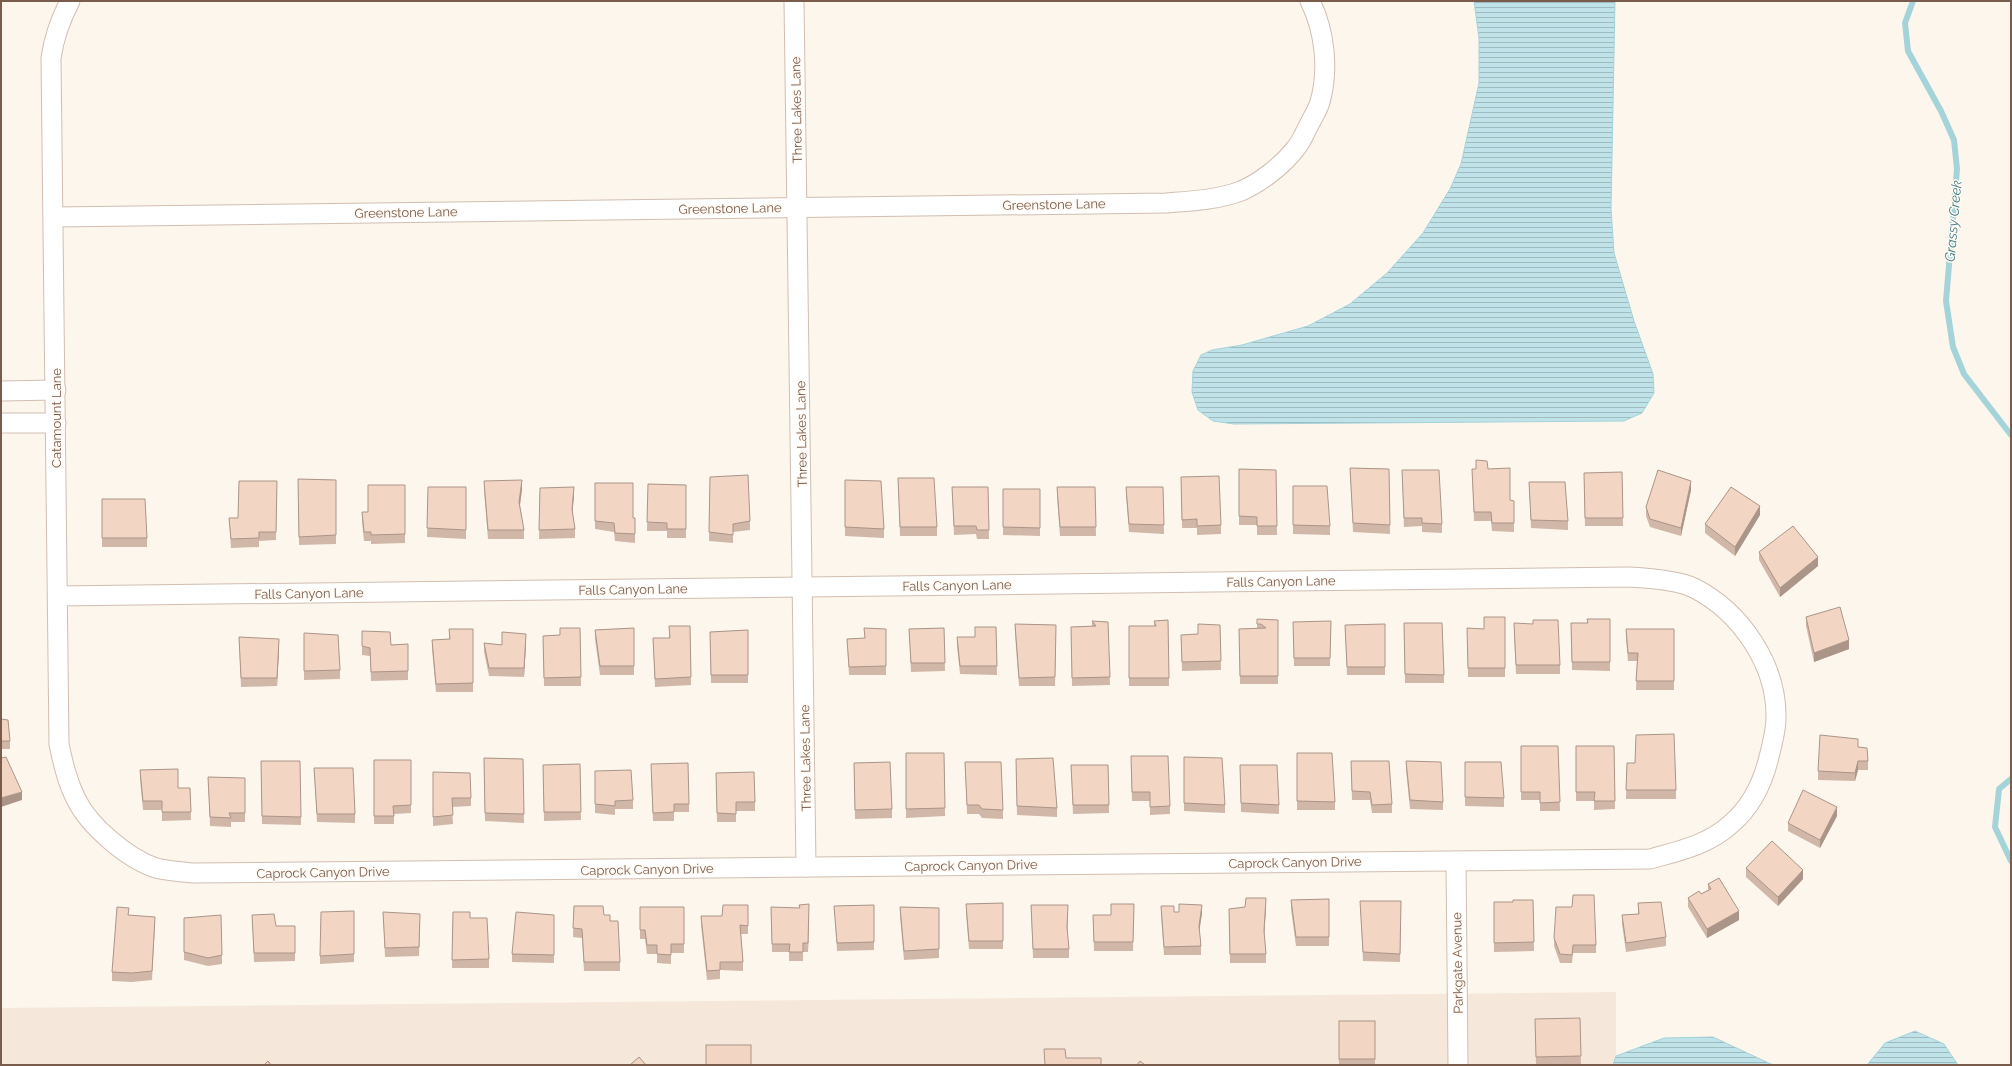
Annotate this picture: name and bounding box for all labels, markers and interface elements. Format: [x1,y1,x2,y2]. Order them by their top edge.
street label: Three Lakes Lane [788,56,805,163]
water label: Grassy Creek [1941,179,1965,262]
street label: Greenstone Lane [1002,196,1106,213]
street label: Greenstone Lane [678,200,782,217]
street label: Greenstone Lane [354,204,458,221]
street label: Catamount Lane [49,368,64,468]
street label: Three Lakes Lane [793,380,810,487]
street label: Falls Canyon Lane [1226,573,1336,590]
street label: Falls Canyon Lane [902,577,1012,594]
street label: Falls Canyon Lane [578,581,688,598]
street label: Falls Canyon Lane [254,585,364,602]
street label: Three Lakes Lane [797,704,814,811]
street label: Caprock Canyon Drive [1228,854,1362,871]
street label: Caprock Canyon Drive [904,857,1038,874]
street label: Caprock Canyon Drive [580,861,714,878]
street label: Caprock Canyon Drive [256,864,390,881]
street label: Parkgate Avenue [1449,912,1466,1014]

